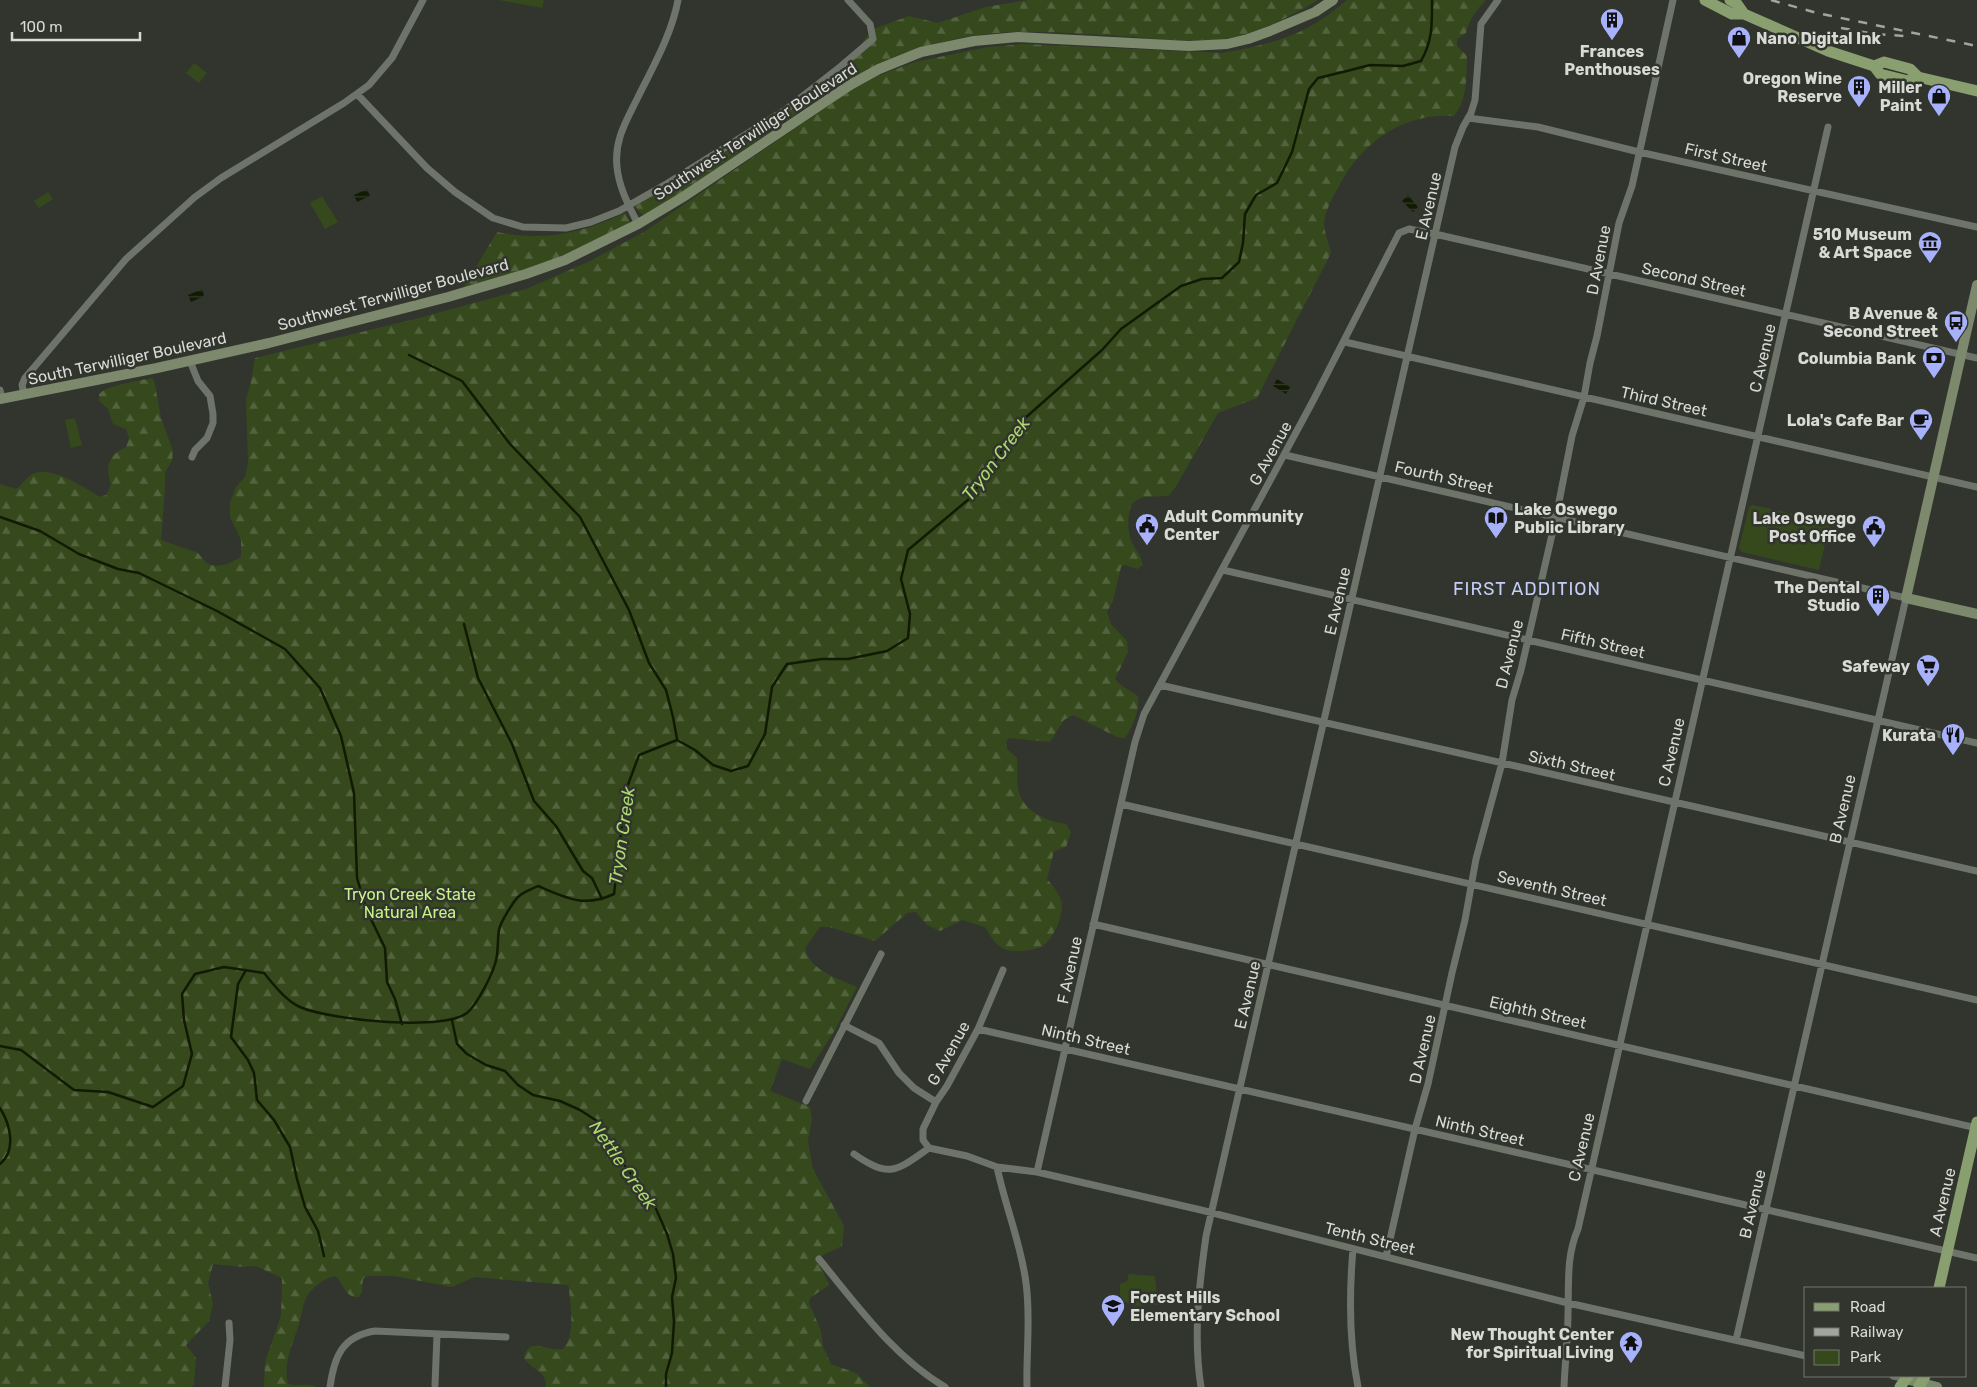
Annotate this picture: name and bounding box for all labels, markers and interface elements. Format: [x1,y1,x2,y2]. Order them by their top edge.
building icon: Frances Penthouses [1599,7,1625,41]
scale bar [12,10,140,42]
text: 100 m [20,18,62,36]
shop icon: Nano Digital Ink [1726,25,1752,59]
place label: Nano Digital Ink [1756,29,1882,48]
place label: Frances Penthouses [1564,42,1660,79]
street label: Southwest Terwilliger Boulevard [650,59,860,204]
place label: Oregon Wine Reserve [1743,69,1842,106]
building icon: Oregon Wine Reserve [1846,74,1872,108]
place label: Miller Paint [1878,78,1923,115]
shop icon: Miller Paint [1926,83,1952,117]
street label: First Street [1683,139,1769,176]
street label: E Avenue [1411,170,1446,242]
street label: D Avenue [1582,224,1615,297]
place label: 510 Museum & Art Space [1813,225,1912,262]
museum icon: 510 Museum & Art Space [1917,230,1943,264]
street label: Southwest Terwilliger Boulevard [276,254,511,334]
street label: Second Street [1640,258,1748,301]
place label: B Avenue & Second Street [1823,304,1939,341]
bus stop icon: B Avenue & Second Street [1943,309,1969,343]
street label: C Avenue [1745,322,1780,394]
street label: South Terwilliger Boulevard [26,328,228,389]
bank icon: Columbia Bank [1921,345,1947,379]
place label: Columbia Bank [1798,349,1917,368]
street label: Third Street [1619,382,1709,421]
cafe icon: Lola's Cafe Bar [1908,407,1934,441]
place label: Lola's Cafe Bar [1787,411,1905,430]
water label: Tryon Creek [957,412,1035,505]
street label: G Avenue [1245,418,1296,489]
street label: Fourth Street [1393,457,1495,498]
place label: Lake Oswego Public Library [1514,500,1625,537]
library icon: Lake Oswego Public Library [1483,505,1509,539]
place label: Adult Community Center [1164,507,1304,544]
place label: Lake Oswego Post Office [1753,509,1856,546]
public building icon: Adult Community Center [1134,512,1160,546]
public building icon: Lake Oswego Post Office [1861,514,1887,548]
street label: E Avenue [1320,565,1355,637]
district label: FIRST ADDITION [1453,578,1601,600]
place label: The Dental Studio [1774,578,1860,615]
building icon: The Dental Studio [1865,583,1891,617]
street label: D Avenue [1492,618,1527,691]
street label: Fifth Street [1559,625,1647,662]
supermarket icon: Safeway [1915,653,1941,687]
place label: Safeway [1842,657,1910,676]
street label: C Avenue [1654,716,1689,788]
restaurant icon: Kurata [1940,722,1966,756]
place label: Kurata [1882,726,1936,745]
street label: Sixth Street [1527,746,1617,785]
street label: B Avenue [1825,773,1860,845]
water label: Tryon Creek [604,784,640,887]
street label: Seventh Street [1495,867,1609,910]
park label: Tryon Creek State Natural Area [344,885,476,922]
street label: F Avenue [1053,935,1086,1006]
street label: E Avenue [1230,959,1265,1031]
street label: Eighth Street [1488,992,1588,1033]
street label: D Avenue [1405,1013,1440,1086]
street label: G Avenue [923,1018,974,1089]
street label: Ninth Street [1040,1020,1132,1059]
street label: Ninth Street [1434,1111,1526,1150]
street label: C Avenue [1564,1111,1599,1183]
water label: Nettle Creek [584,1116,662,1214]
street label: A Avenue [1925,1166,1960,1238]
street label: B Avenue [1735,1168,1770,1240]
street label: Tenth Street [1323,1218,1417,1259]
legend [1804,1287,1967,1377]
place label: Forest Hills Elementary School [1130,1288,1280,1325]
school or university icon: Forest Hills Elementary School [1100,1293,1126,1327]
text: Road [1850,1298,1886,1316]
text: Railway [1850,1323,1904,1341]
place label: New Thought Center for Spiritual Living [1450,1325,1615,1362]
temple icon: New Thought Center for Spiritual Living [1618,1330,1644,1364]
text: Park [1850,1348,1881,1366]

